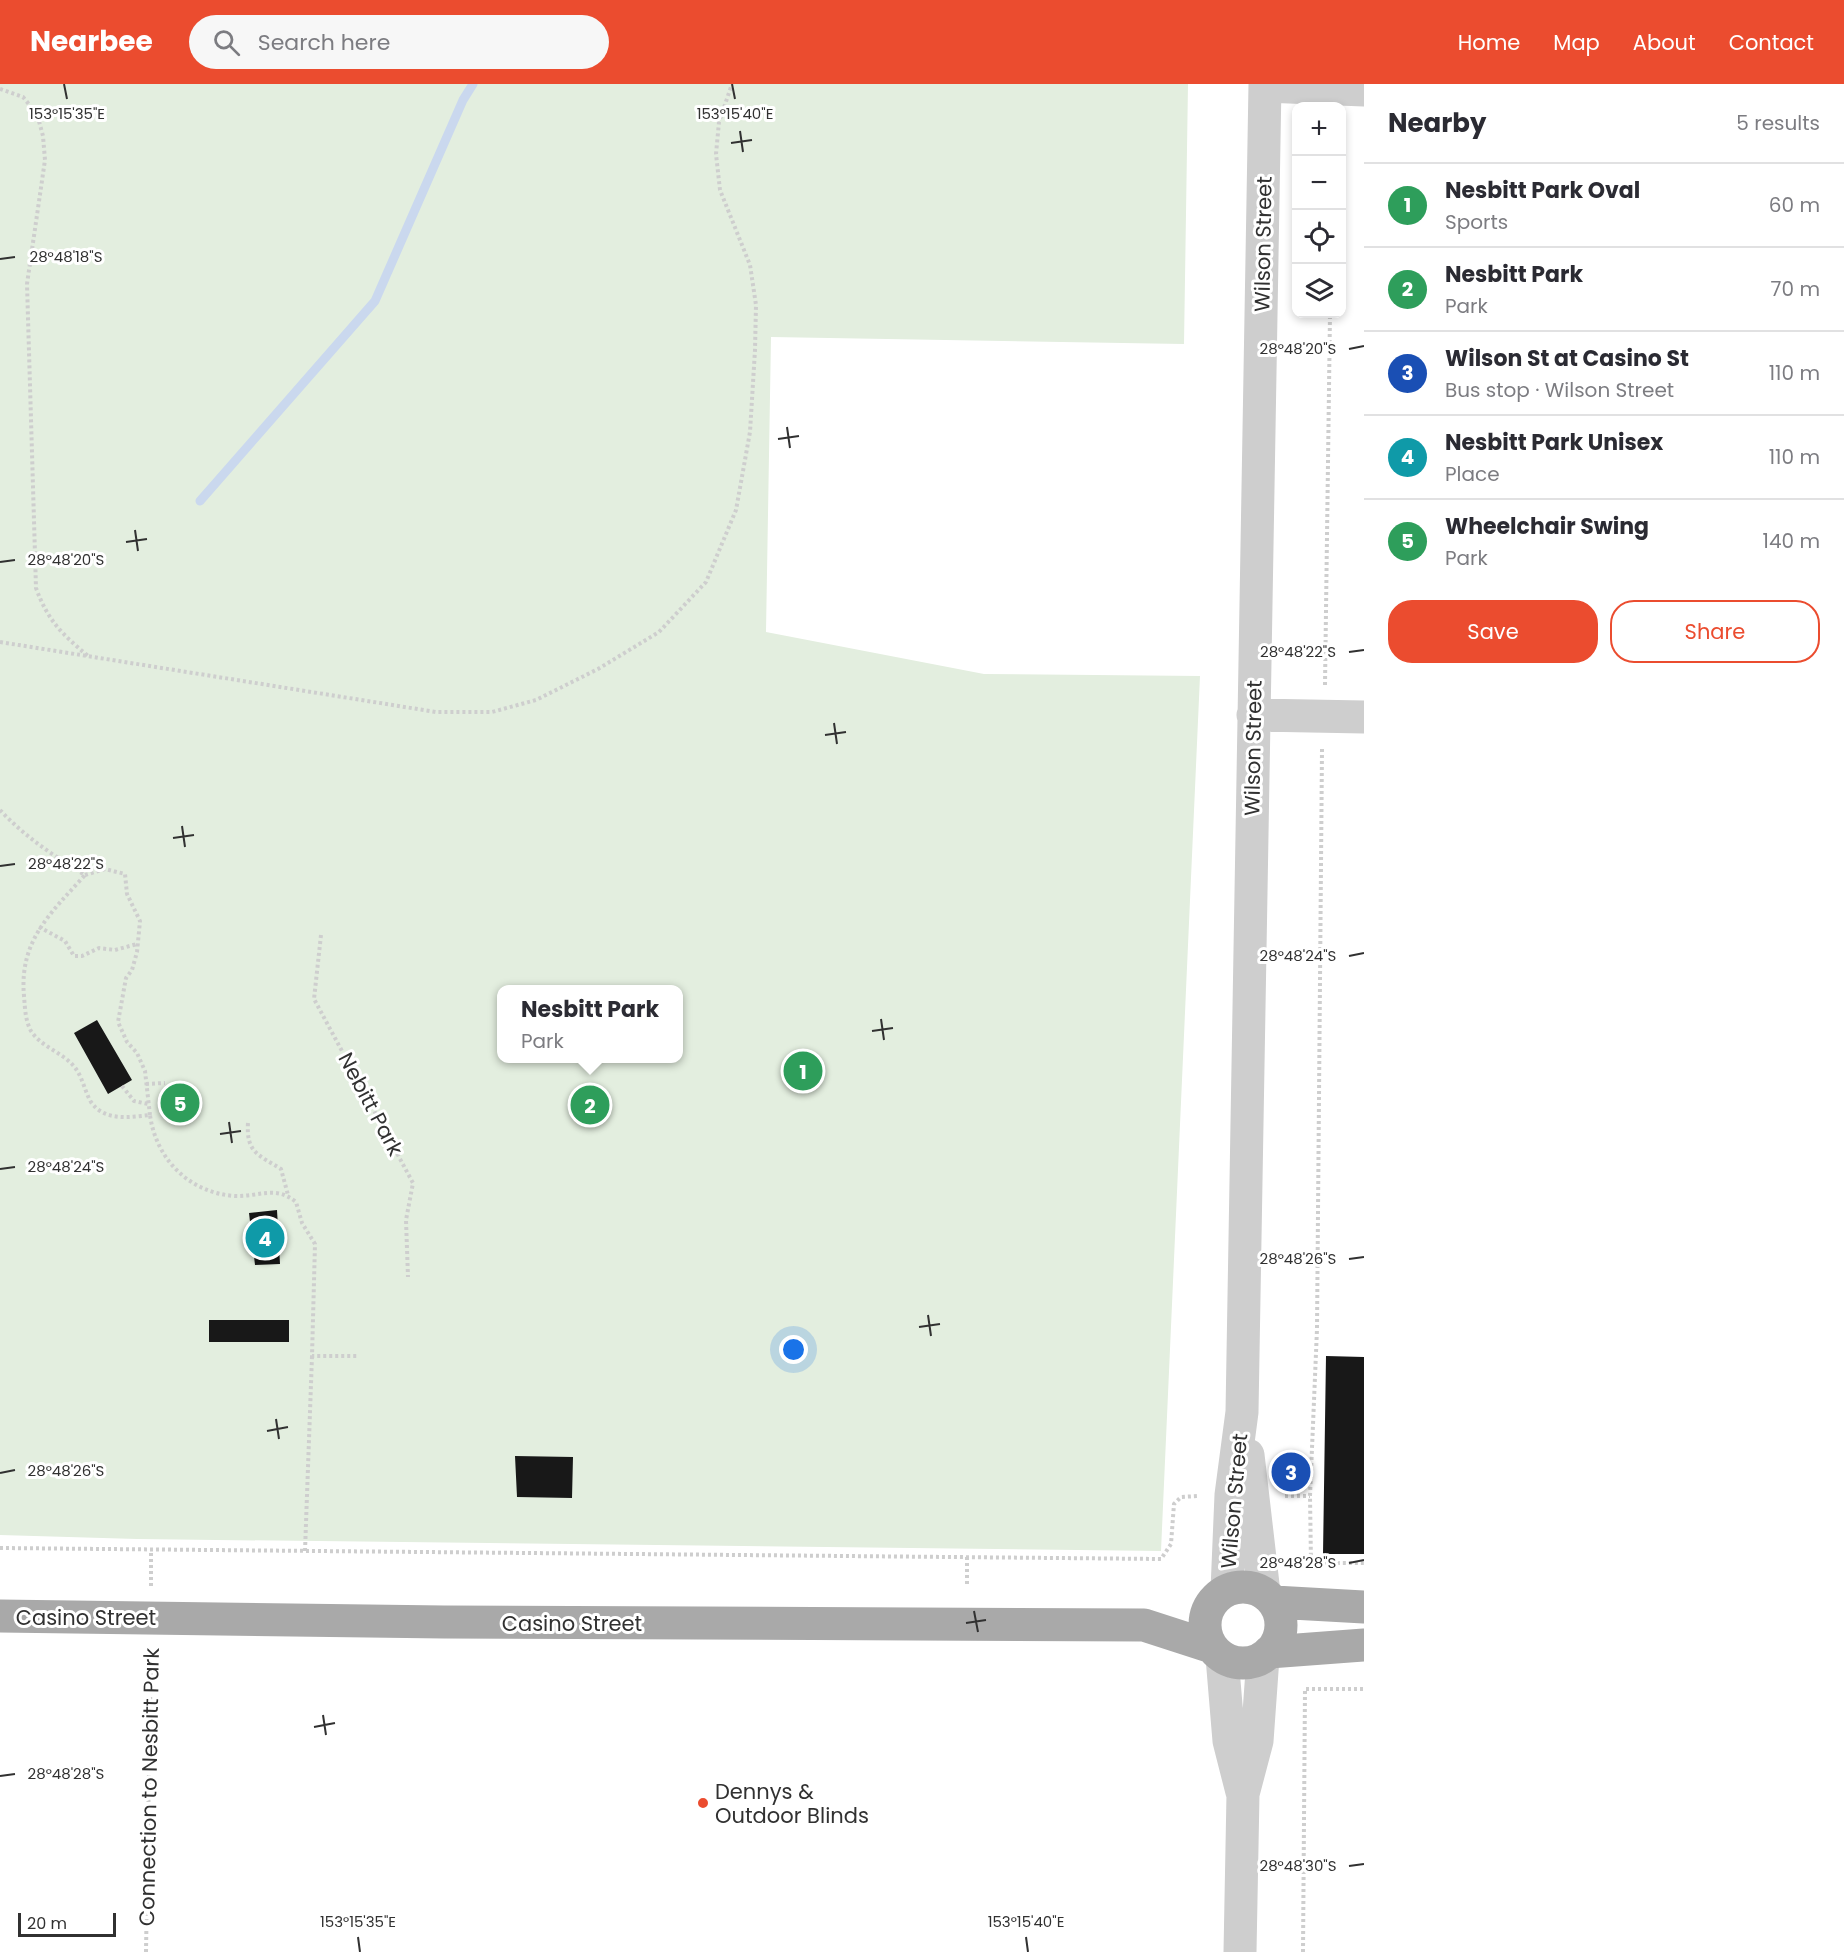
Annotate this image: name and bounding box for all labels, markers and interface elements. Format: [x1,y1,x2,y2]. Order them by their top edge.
search box [189,15,609,69]
text: Nearbee [30,22,153,61]
icon: search [210,26,243,59]
text: Search here [258,27,390,58]
text: Home [1458,28,1520,57]
text: Map [1553,28,1600,57]
text: About [1633,28,1696,57]
text: Contact [1729,28,1814,57]
map controls [1292,102,1346,318]
button: + [1292,102,1346,156]
text: 153°15'35"E [29,103,105,124]
text: 153°15'40"E [697,103,773,124]
text: Nearby [1388,105,1486,141]
text: 5 results [1736,109,1820,137]
button: − [1292,156,1346,210]
text: Nesbitt Park Oval [1445,175,1640,206]
street label: Wilson Street [1247,176,1279,312]
text: 1 [1404,191,1411,219]
text: 60 m [1769,191,1820,219]
text: Sports [1445,208,1508,236]
button: locate [1292,210,1346,264]
text: 28°48'18"S [30,246,102,267]
text: Nesbitt Park [1445,259,1583,290]
button: layers [1292,264,1346,318]
text: 2 [1402,275,1413,303]
text: 70 m [1771,275,1820,303]
text: Park [1445,292,1488,320]
text: 28°48'20"S [1260,338,1336,359]
text: Wilson St at Casino St [1445,343,1689,374]
text: 3 [1401,359,1414,387]
text: 110 m [1769,359,1820,387]
text: Bus stop · Wilson Street [1445,376,1674,404]
text: Nesbitt Park Unisex [1445,427,1663,458]
text: 4 [1401,443,1414,471]
text: 110 m [1769,443,1820,471]
text: Place [1445,460,1500,488]
text: Wheelchair Swing [1445,511,1649,542]
text: 5 [1401,527,1414,555]
text: 140 m [1763,527,1820,555]
text: Park [1445,544,1488,572]
text: 28°48'20"S [28,549,104,570]
button: Save [1388,600,1598,663]
button: Share [1610,600,1820,663]
text: 28°48'22"S [1260,641,1336,662]
street label: Wilson Street [1237,680,1269,816]
text: 28°48'22"S [28,853,104,874]
text: 28°48'24"S [1260,945,1336,966]
popup [497,985,683,1063]
text: Nesbitt Park [521,994,659,1025]
text: Park [521,1027,564,1055]
street label: Nebitt Park [332,1047,410,1161]
pin: 1 [784,1048,822,1094]
pin: 5 [160,1080,200,1126]
pin: 2 [570,1082,610,1128]
text: 28°48'24"S [28,1156,104,1177]
pin: 4 [246,1216,284,1260]
text: 28°48'26"S [1260,1248,1336,1269]
your location [779,1335,808,1364]
street label: Wilson Street [1214,1432,1254,1570]
pin: 3 [1272,1450,1310,1494]
text: 28°48'26"S [28,1460,104,1481]
text: 28°48'28"S [1260,1552,1336,1573]
street label: Casino Street [16,1603,156,1632]
street label: Casino Street [502,1609,642,1638]
street label: Connection to Nesbitt Park [132,1647,166,1926]
text: 28°48'28"S [28,1763,104,1784]
place label: Dennys & Outdoor Blinds [715,1777,869,1830]
marker: Dennys & Outdoor Blinds [696,1796,710,1810]
text: 28°48'30"S [1260,1855,1336,1876]
scale bar [18,1910,116,1938]
text: 153°15'35"E [320,1911,396,1932]
text: 153°15'40"E [988,1911,1064,1932]
text: 20 m [27,1912,67,1935]

